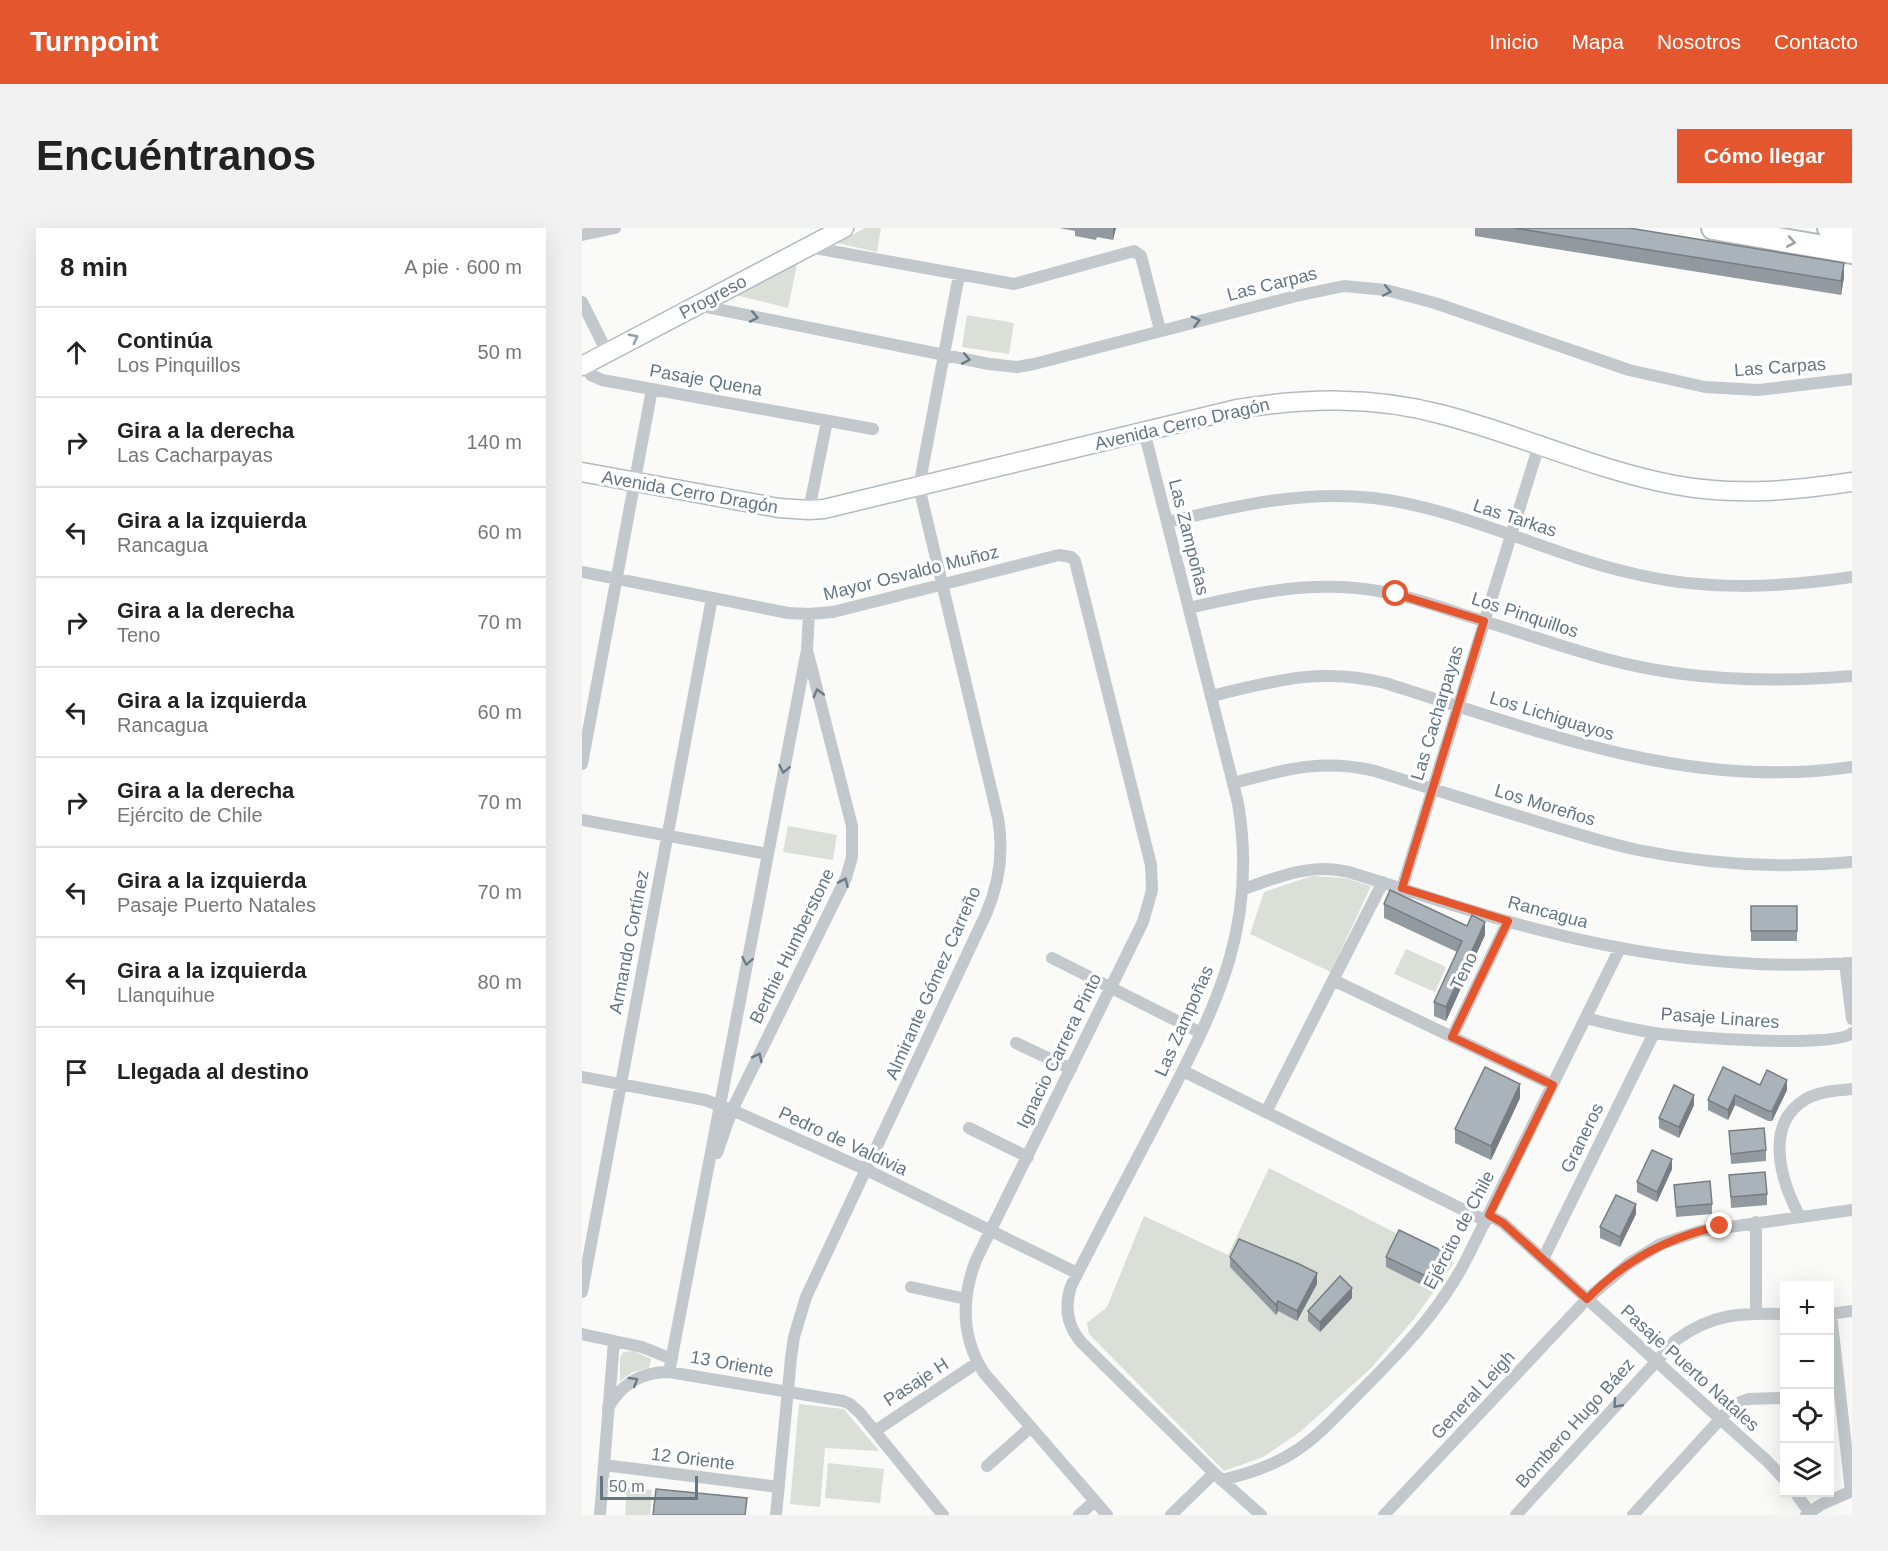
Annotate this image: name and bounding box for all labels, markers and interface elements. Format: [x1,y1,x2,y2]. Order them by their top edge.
text: Turnpoint [30,26,159,57]
text: Inicio [1489,30,1538,53]
text: Mapa [1571,30,1624,53]
text: Nosotros [1657,30,1741,53]
text: Contacto [1774,30,1858,53]
button: Cómo llegar [1677,129,1852,183]
text: Encuéntranos [36,132,316,179]
one-way arrow [1786,235,1796,247]
text: 8 min [60,252,128,282]
text: A pie · 600 m [404,256,522,278]
street label: Las Carpas [1225,263,1319,305]
street label: Progreso [676,271,750,323]
one-way arrow [1382,284,1392,297]
one-way arrow [749,310,759,323]
one-way arrow [1191,316,1201,328]
text: Continúa [117,328,212,353]
one-way arrow [627,334,638,345]
icon: ahead [60,336,93,369]
text: 50 m [478,341,522,363]
one-way arrow [961,352,971,365]
text: Los Pinquillos [117,354,240,376]
street label: Las Carpas [1733,354,1827,380]
street label: Pasaje Quena [648,360,765,400]
street label: Avenida Cerro Dragón [1093,394,1271,454]
text: Gira a la derecha [117,418,294,443]
icon: right [60,426,93,459]
text: 140 m [466,431,522,453]
text: Las Cacharpayas [117,444,273,466]
street label: Avenida Cerro Dragón [600,467,780,517]
street label: Las Zampoñas [1165,477,1213,597]
street label: Las Tarkas [1471,495,1559,541]
text: Gira a la izquierda [117,508,307,533]
icon: left [60,516,93,549]
text: 60 m [478,521,522,543]
text: Rancagua [117,534,208,556]
street label: Mayor Osvaldo Muñoz [821,542,1001,604]
route start [1382,580,1408,606]
street label: Los Pinquillos [1469,588,1581,642]
text: Gira a la derecha [117,598,294,623]
icon: right [60,606,93,639]
text: 70 m [478,611,522,633]
text: Teno [117,624,160,646]
street label: Las Cacharpayas [1407,643,1467,783]
text: Gira a la izquierda [117,688,307,713]
one-way arrow [812,688,825,698]
street label: Los Lichiguayos [1487,688,1617,744]
icon: left [60,696,93,729]
text: 60 m [478,701,522,723]
text: Rancagua [117,714,208,736]
one-way arrow [778,764,791,774]
text: Gira a la derecha [117,778,294,803]
street label: Los Moreños [1492,780,1598,830]
icon: right [60,786,93,819]
text: 70 m [478,791,522,813]
text: Ejército de Chile [117,804,263,826]
street label: Berthie Humberstone [746,865,838,1027]
text: Gira a la izquierda [117,868,307,893]
street label: Armando Cortínez [605,868,653,1016]
icon: left [60,876,93,909]
one-way arrow [836,877,848,888]
text: 70 m [478,881,522,903]
street label: Almirante Gómez Carreño [881,883,985,1083]
street label: Rancagua [1506,892,1591,933]
text: Pasaje Puerto Natales [117,894,316,916]
street label: Teno [1446,949,1482,993]
one-way arrow [741,955,754,965]
text: Gira a la izquierda [117,958,307,983]
street label: Las Zampoñas [1151,963,1217,1079]
icon: left [60,966,93,999]
street label: Ignacio Carrera Pinto [1013,970,1105,1132]
text: 80 m [478,971,522,993]
text: Llanquihue [117,984,215,1006]
street label: Pasaje Linares [1660,1004,1780,1032]
one-way arrow [751,1053,762,1064]
icon: arrive [60,1056,93,1089]
text: Llegada al destino [117,1059,309,1084]
street label: Graneros [1557,1100,1607,1176]
street label: Pedro de Valdivia [775,1102,911,1180]
street label: Ejército de Chile [1419,1167,1499,1293]
route end [1706,1212,1732,1238]
map controls [1780,1281,1834,1497]
button: + [1780,1281,1834,1335]
street label: Pasaje Puerto Natales [1617,1301,1763,1435]
button: − [1780,1335,1834,1389]
street label: 13 Oriente [689,1347,775,1381]
street label: General Leigh [1427,1347,1519,1443]
street label: Pasaje H [880,1354,952,1410]
street label: Bombero Hugo Báez [1512,1354,1638,1492]
one-way arrow [628,1377,638,1389]
button: locate [1780,1389,1834,1443]
one-way arrow [1613,1398,1624,1408]
button: layers [1780,1443,1834,1497]
street label: 12 Oriente [650,1444,736,1474]
scale bar [600,1473,698,1500]
text: 50 m [609,1478,645,1495]

